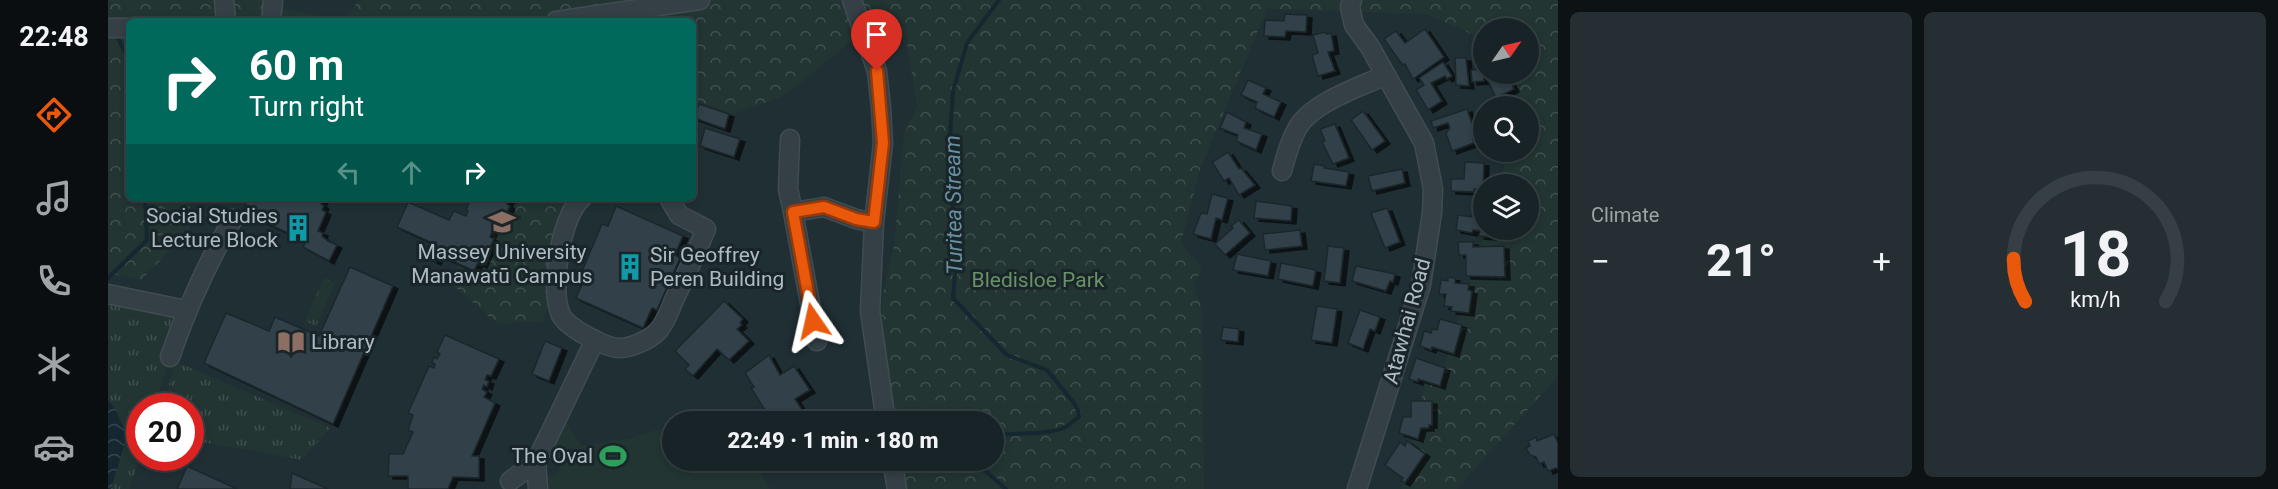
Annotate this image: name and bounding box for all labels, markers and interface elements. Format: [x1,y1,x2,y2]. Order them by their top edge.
pin [851,9,902,71]
icon: arrive [860,18,893,51]
north arrow [1473,18,1539,84]
map controls [1473,18,1539,240]
text: 22:48 [19,21,89,53]
text: 60 m [249,41,344,90]
icon: right [150,42,228,120]
text: Turn right [249,91,364,123]
icon: directions [33,94,75,136]
button: search [1473,96,1539,162]
water label: Turitea Stream [940,135,967,275]
icon: left [332,156,365,189]
icon: ahead [395,156,428,189]
icon: right [458,156,491,189]
button: layers [1473,174,1539,240]
icon: music [33,177,75,219]
text: Climate [1591,203,1659,227]
place label: Social Studies Lecture Block [146,204,278,252]
school or university icon: Massey University Manawatū Campus [487,207,517,237]
building icon: Social Studies Lecture Block [283,213,313,243]
text: 18 [2059,218,2131,291]
text: 21° [1706,234,1776,287]
place label: Massey University Manawatū Campus [411,240,593,288]
text: − [1591,242,1610,281]
text: + [1872,242,1891,281]
place label: Sir Geoffrey Peren Building [650,243,784,291]
building icon: Sir Geoffrey Peren Building [615,252,645,282]
street label: Atawhai Road [1379,256,1435,386]
icon: phone [33,260,75,302]
park label: Bledisloe Park [972,268,1105,292]
text: km/h [2070,287,2120,312]
position arrow [781,289,845,353]
library icon: Library [276,327,306,357]
place label: Library [311,330,375,354]
icon: climate [33,343,75,385]
speed limit sign: 20 [126,393,204,471]
icon: car [33,426,75,468]
text: 22:49 · 1 min · 180 m [728,428,938,453]
sports icon: The Oval [598,441,628,471]
place label: The Oval [512,444,593,468]

